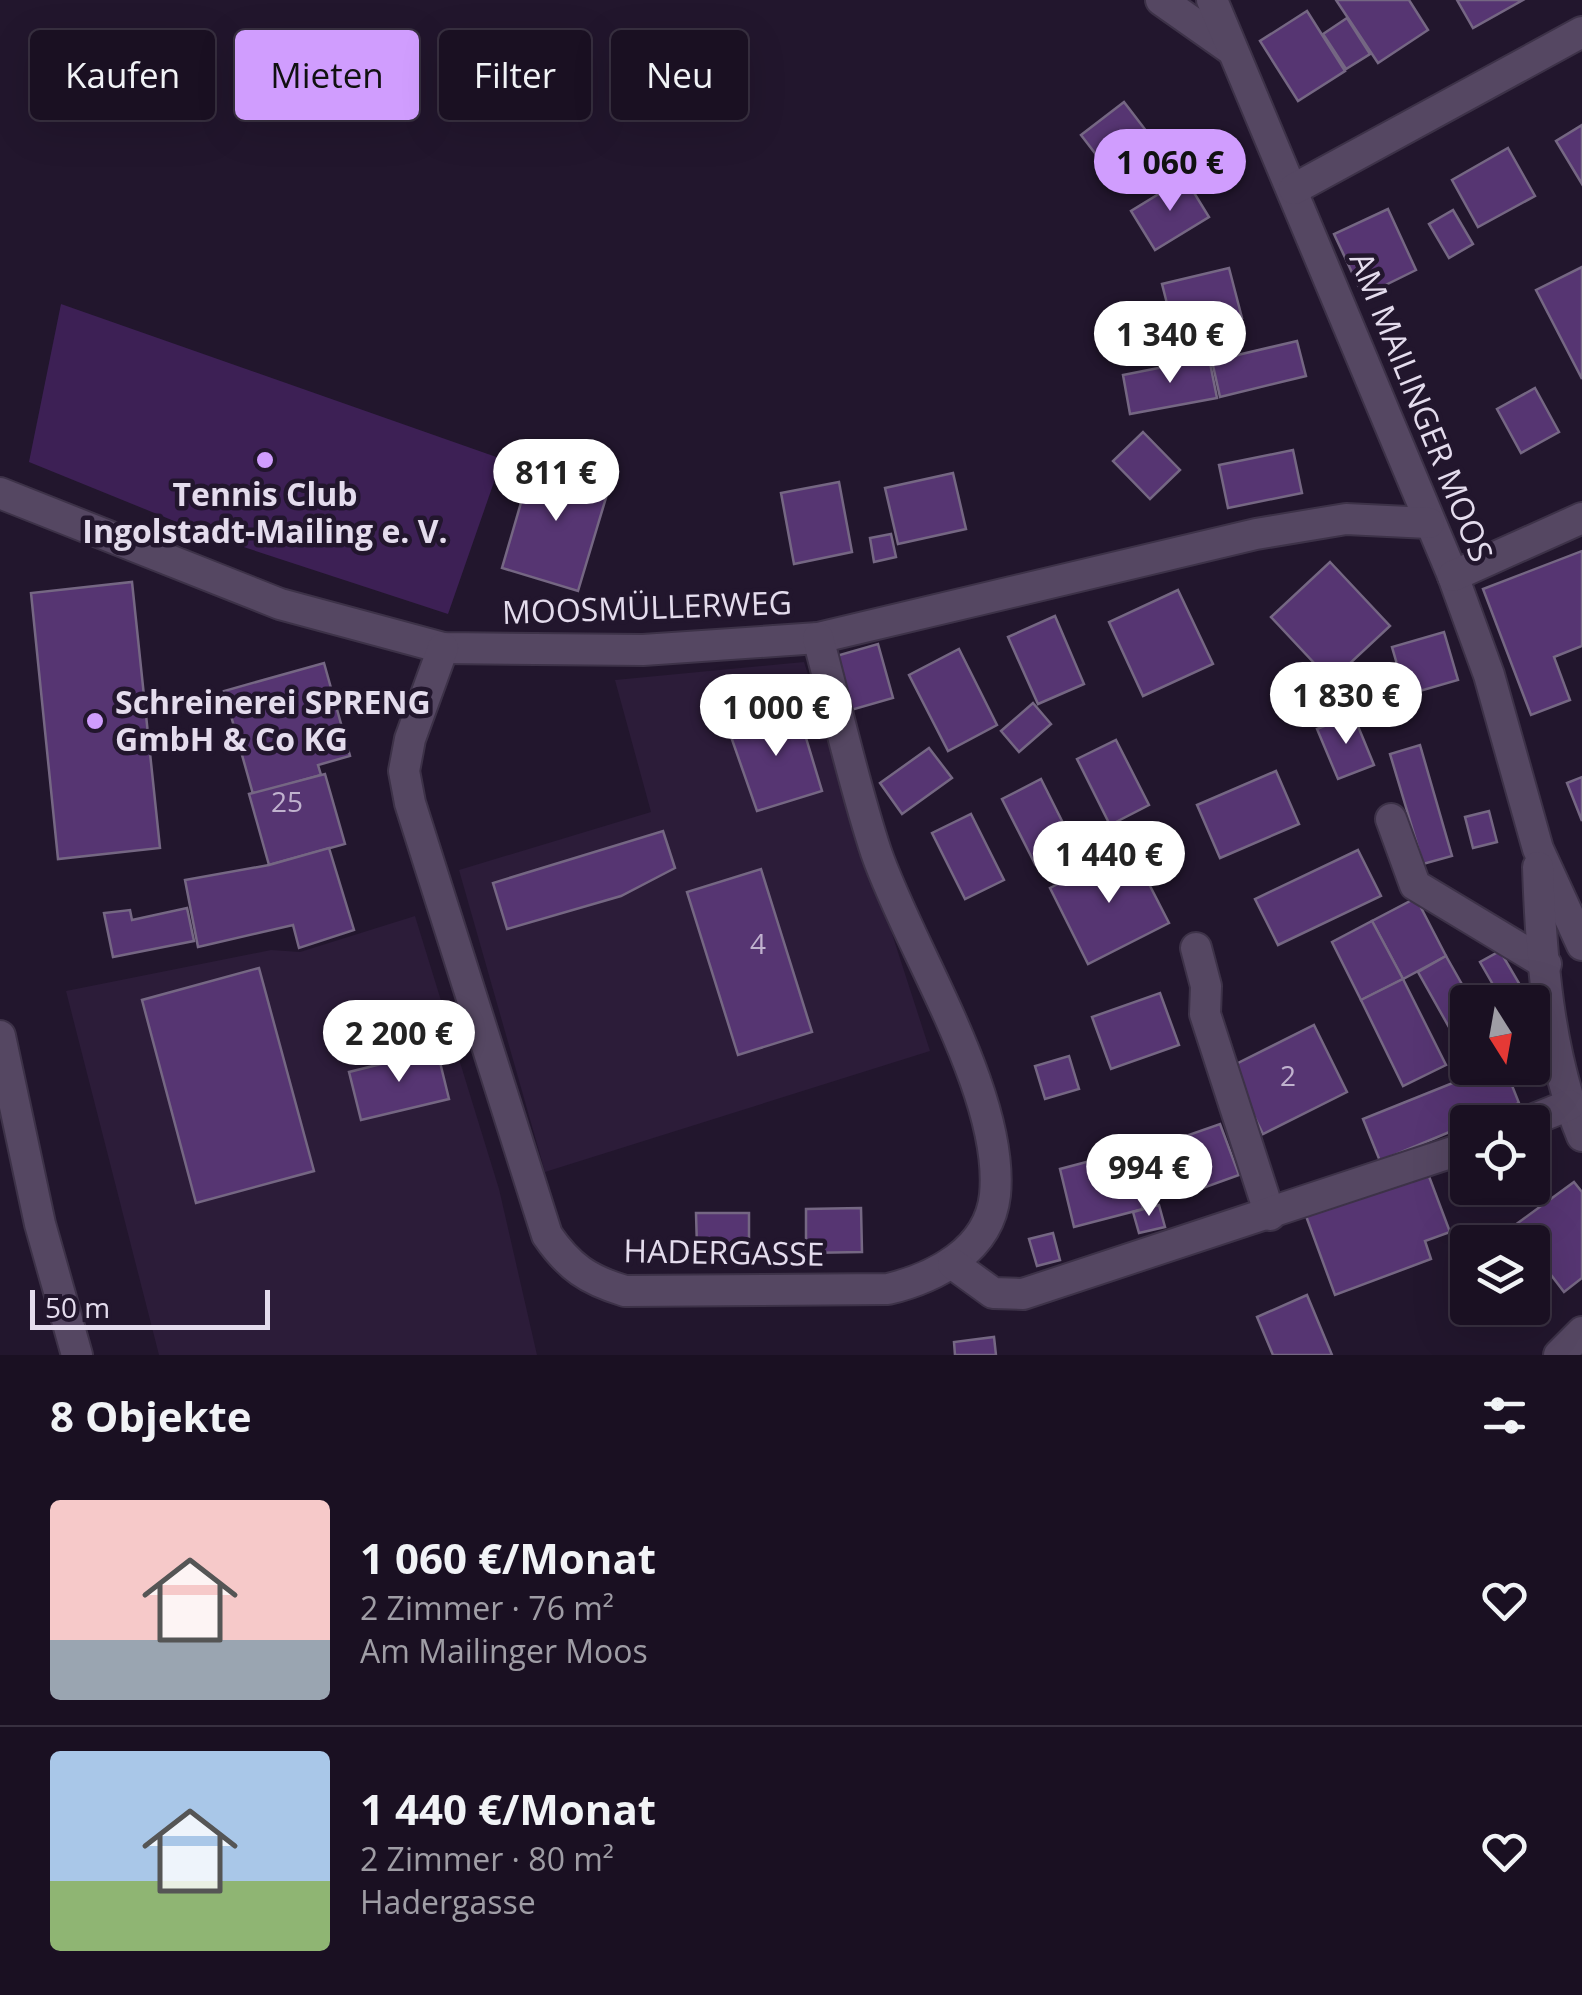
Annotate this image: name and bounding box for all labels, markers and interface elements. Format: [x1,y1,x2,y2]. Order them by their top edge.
chip: Kaufen [30,30,215,120]
chip: Mieten [235,30,419,120]
chip: Filter [439,30,591,120]
chip: Neu [611,30,748,120]
pin: 1 060 € [1078,129,1262,214]
text: 1 060 € [1116,140,1224,183]
street label: AM MAILINGER MOOS [1341,245,1504,568]
pin: 1 340 € [1078,301,1262,386]
text: 1 340 € [1116,312,1224,355]
pin: 811 € [486,439,626,524]
marker: Tennis Club Ingolstadt-Mailing e. V. [254,449,276,471]
text: 811 € [515,450,597,493]
place label: Tennis Club Ingolstadt-Mailing e. V. [82,472,448,552]
street label: MOOSMÜLLERWEG [501,580,792,633]
pin: 1 830 € [1254,662,1438,747]
text: 1 830 € [1292,673,1400,716]
pin: 1 000 € [684,674,868,759]
place label: Schreinerei SPRENG GmbH & Co KG [115,680,431,760]
text: 1 000 € [722,685,830,728]
marker: Schreinerei SPRENG GmbH & Co KG [84,710,106,732]
house number: 25 [271,782,303,820]
pin: 1 440 € [1017,821,1201,906]
text: 1 440 € [1055,832,1163,875]
house number: 4 [750,924,766,962]
north arrow [1450,985,1550,1085]
map controls [1450,985,1550,1325]
pin: 2 200 € [307,1000,491,1085]
text: 2 200 € [345,1011,453,1054]
house number: 2 [1280,1056,1296,1094]
button: locate [1450,1105,1550,1205]
pin: 994 € [1079,1134,1219,1219]
text: 994 € [1108,1145,1190,1188]
button: layers [1450,1225,1550,1325]
street label: HADERGASSE [623,1228,825,1275]
scale bar [30,1285,270,1330]
text: 50 m [45,1288,110,1326]
text: 8 Objekte [50,1387,252,1444]
icon: filters [1477,1388,1532,1443]
text: 1 060 €/Monat [360,1529,656,1586]
icon: home [130,1540,250,1660]
icon: heart [1477,1573,1532,1628]
text: 2 Zimmer · 76 m² [360,1586,614,1629]
text: Am Mailinger Moos [360,1629,648,1672]
text: 1 440 €/Monat [360,1780,656,1837]
icon: home [130,1791,250,1911]
icon: heart [1477,1824,1532,1879]
text: 2 Zimmer · 80 m² [360,1837,614,1880]
text: Hadergasse [360,1880,536,1923]

